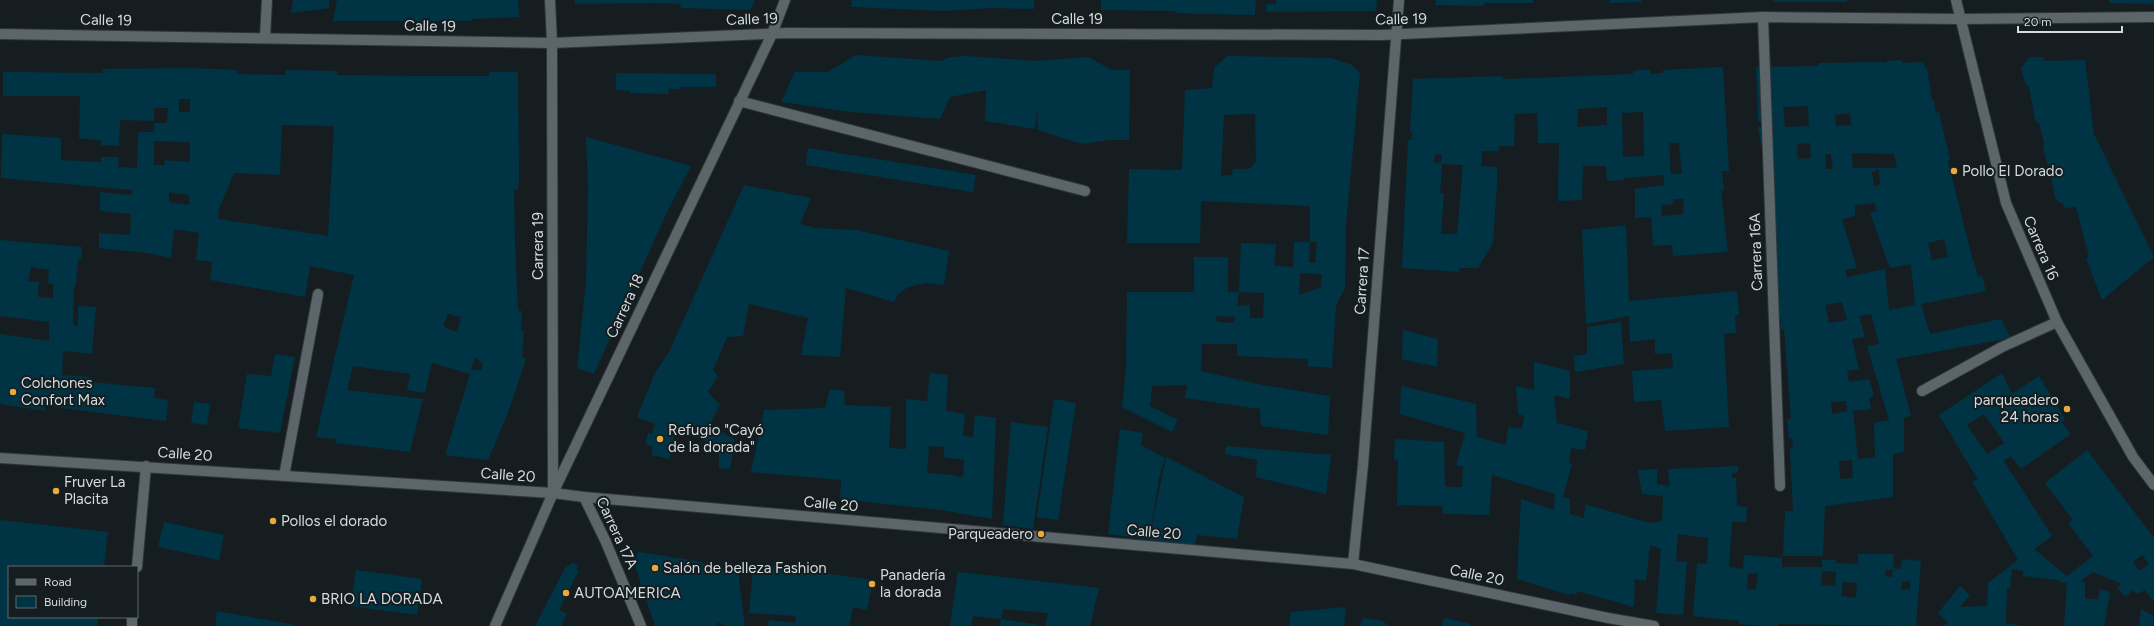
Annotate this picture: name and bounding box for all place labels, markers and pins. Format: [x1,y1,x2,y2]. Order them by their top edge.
place label: Pollo El Dorado [1962,162,2064,180]
marker: Pollo El Dorado [1949,166,1959,176]
place label: Colchones Confort Max [21,374,105,409]
marker: Colchones Confort Max [8,387,18,397]
place label: parqueadero 24 horas [1974,391,2059,426]
marker: parqueadero 24 horas [2062,404,2072,414]
place label: Refugio "Cayó de la dorada" [668,421,764,456]
marker: Refugio "Cayó de la dorada" [655,434,665,444]
place label: Fruver La Placita [64,473,125,508]
marker: Fruver La Placita [51,486,61,496]
place label: Pollos el dorado [281,512,387,530]
marker: Pollos el dorado [268,516,278,526]
place label: Parqueadero [948,525,1033,543]
marker: Parqueadero [1036,529,1046,539]
place label: Salón de belleza Fashion [663,559,827,577]
marker: Salón de belleza Fashion [650,563,660,573]
place label: Panadería la dorada [880,566,945,601]
marker: Panadería la dorada [867,579,877,589]
place label: AUTOAMERICA [574,584,681,602]
marker: AUTOAMERICA [561,588,571,598]
place label: BRIO LA DORADA [321,590,443,608]
marker: BRIO LA DORADA [308,594,318,604]

